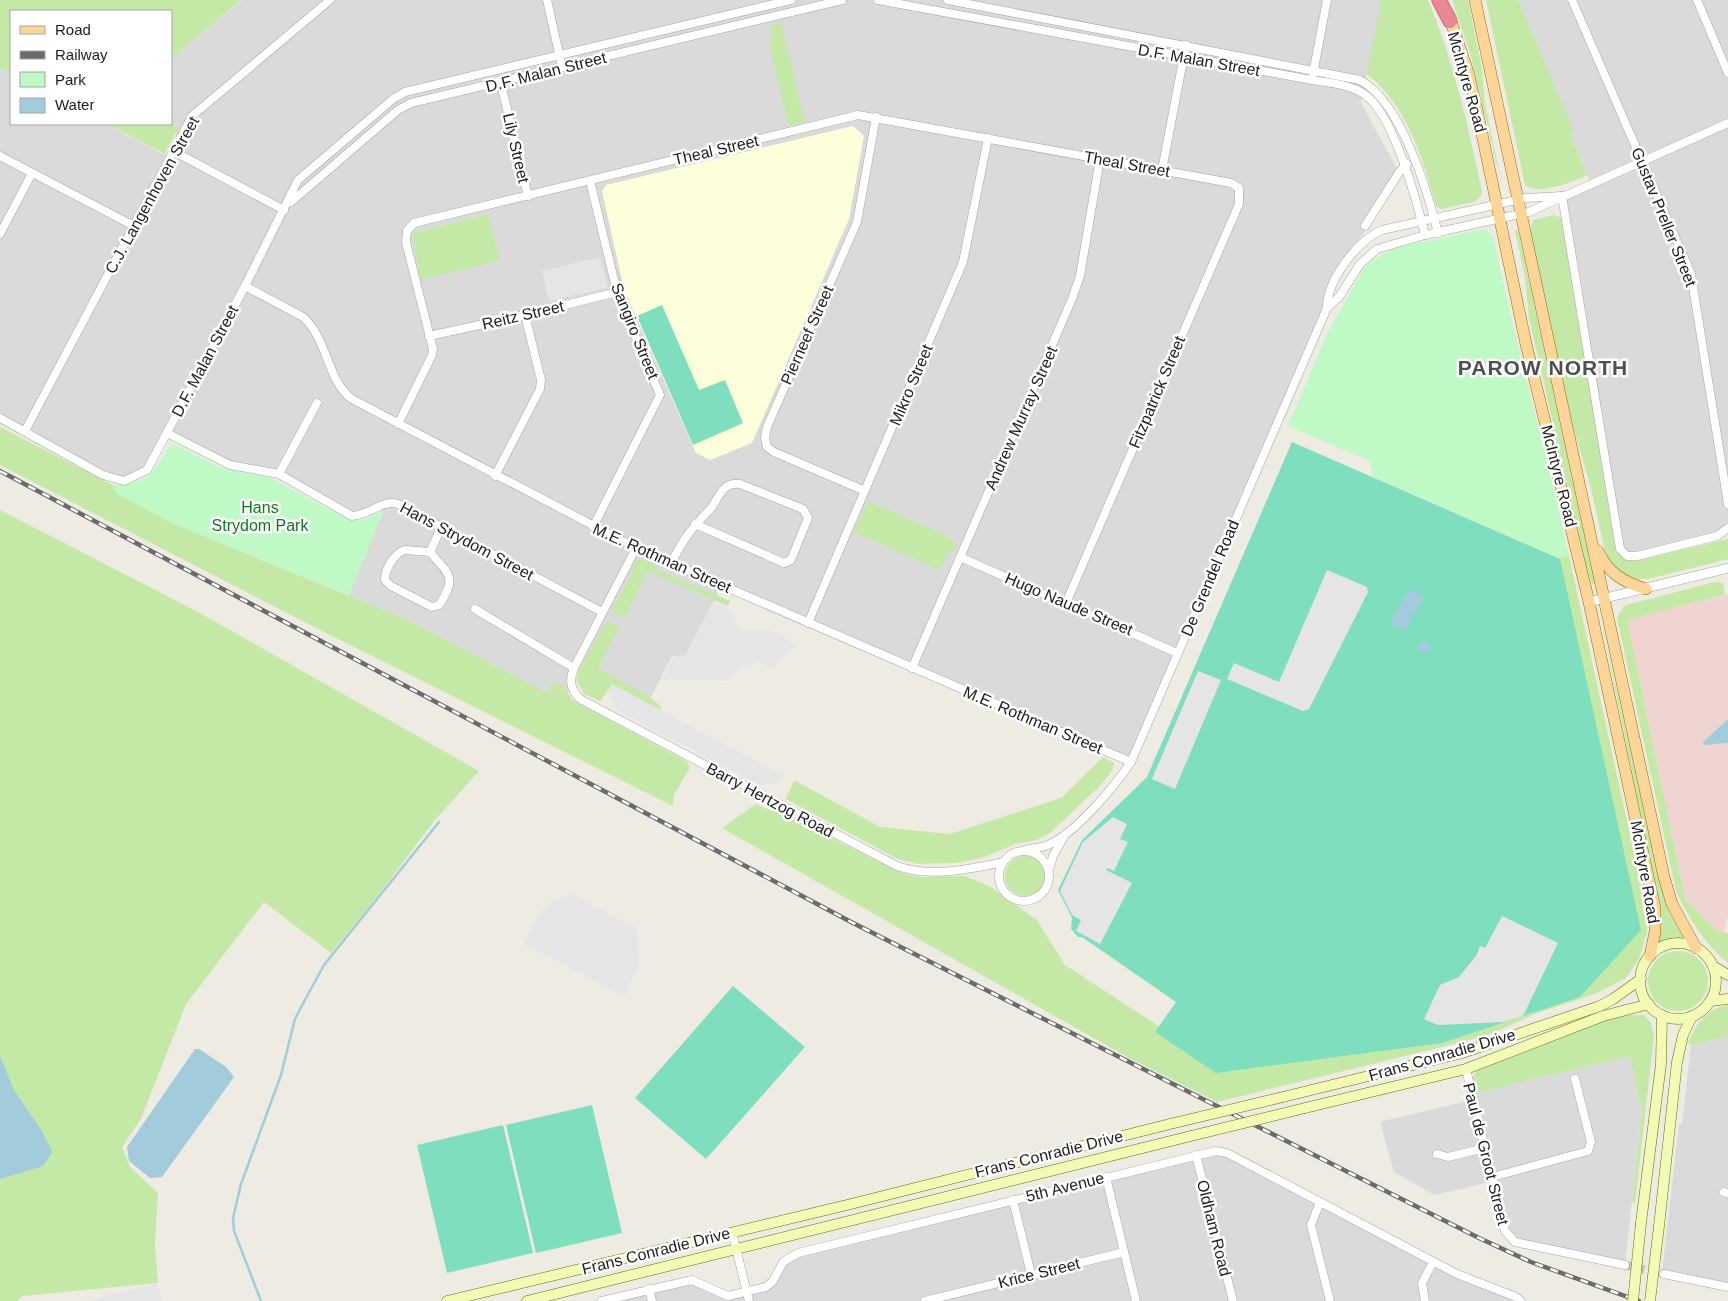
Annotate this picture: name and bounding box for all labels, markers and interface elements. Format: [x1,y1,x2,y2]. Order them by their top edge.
legend [10,10,172,125]
text: Road [55,21,91,38]
street label: McIntyre Road [1444,30,1490,134]
street label: D.F. Malan Street [1137,41,1262,79]
text: Railway [55,46,108,63]
street label: D.F. Malan Street [484,49,609,95]
text: Park [55,71,86,88]
text: Water [55,96,94,113]
street label: Lily Street [500,111,532,185]
street label: C.J. Langenhoven Street [102,113,203,277]
street label: Theal Street [672,132,761,168]
street label: Gustav Preller Street [1628,145,1700,290]
street label: Theal Street [1083,148,1172,180]
street label: Sangiro Street [608,280,662,382]
street label: Pierneef Street [778,282,837,387]
street label: Reitz Street [480,297,566,333]
street label: D.F. Malan Street [168,302,242,420]
street label: Fitzpatrick Street [1126,333,1188,451]
street label: Mikro Street [886,341,936,428]
street label: Andrew Murray Street [982,343,1061,493]
district label: PAROW NORTH [1458,356,1628,379]
street label: McIntyre Road [1538,423,1580,529]
park label: Hans Strydom Park [212,499,309,534]
street label: Hans Strydom Street [397,499,537,584]
street label: De Grendel Road [1178,517,1242,639]
street label: M.E. Rothman Street [590,520,734,596]
street label: Hugo Naude Street [1003,569,1136,639]
street label: M.E. Rothman Street [961,683,1106,757]
street label: Barry Hertzog Road [704,759,836,841]
street label: McIntyre Road [1628,819,1662,925]
street label: Frans Conradie Drive [1367,1026,1518,1084]
street label: Paul de Groot Street [1460,1081,1512,1227]
street label: Frans Conradie Drive [973,1127,1125,1181]
street label: 5th Avenue [1024,1169,1106,1205]
street label: Oldham Road [1194,1178,1234,1278]
street label: Frans Conradie Drive [580,1224,732,1278]
street label: Krice Street [996,1255,1082,1291]

